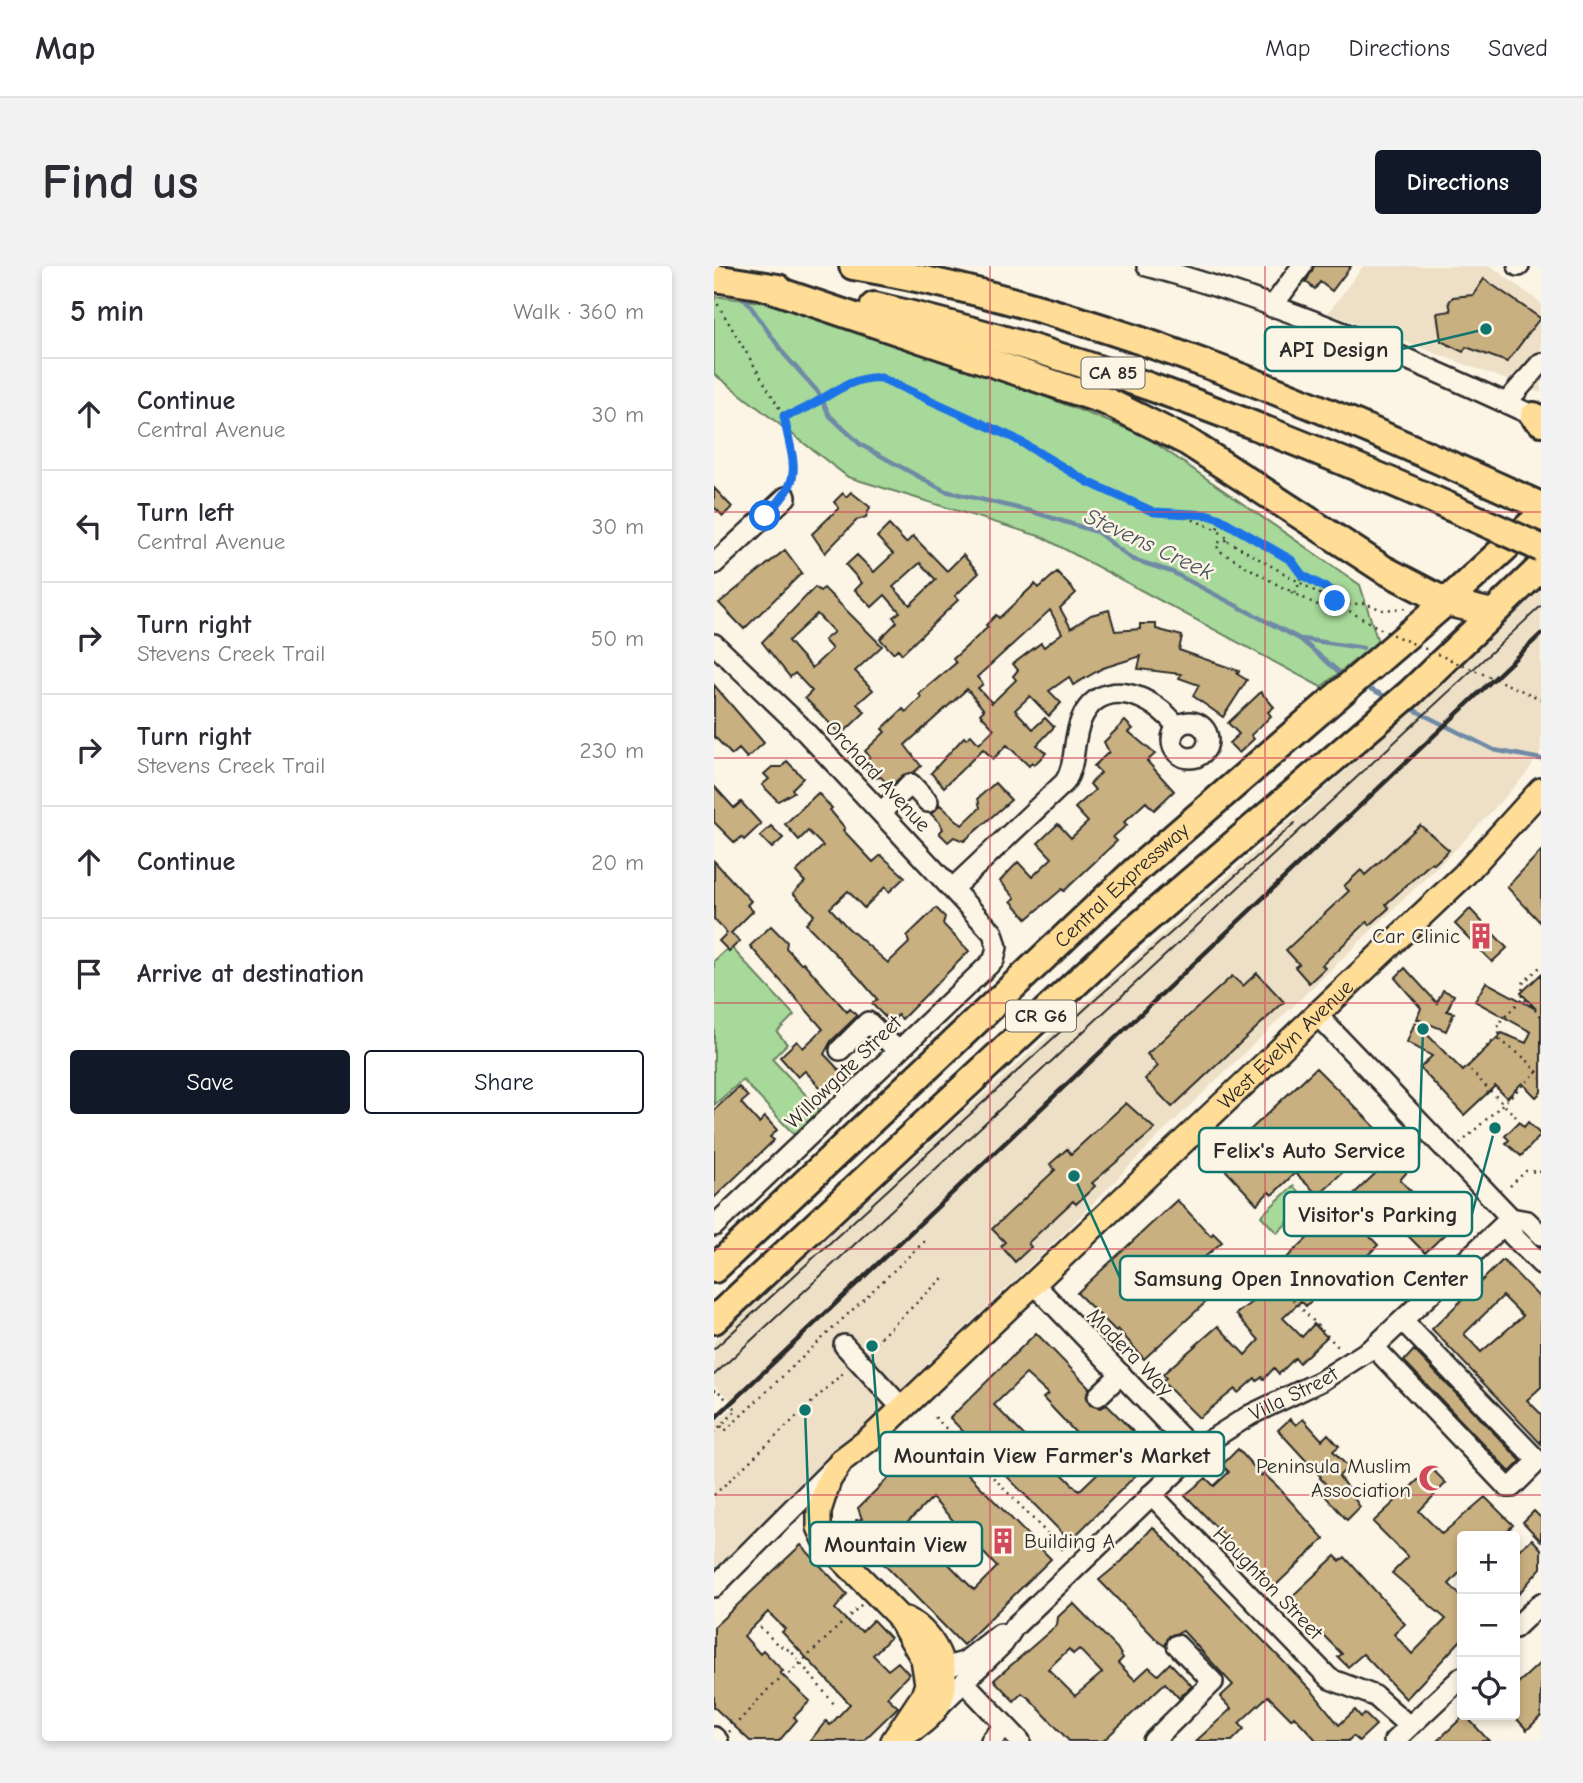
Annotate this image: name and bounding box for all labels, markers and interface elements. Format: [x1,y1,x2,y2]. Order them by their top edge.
text: Map [35,29,96,67]
text: Map [1265,34,1311,62]
text: Directions [1349,34,1450,62]
text: Saved [1488,34,1548,62]
button: Directions [1375,150,1541,214]
text: Find us [42,154,198,210]
text: 5 min [70,294,144,329]
text: Walk · 360 m [513,298,644,325]
callout: API Design [1265,327,1402,371]
text: API Design [1280,336,1389,363]
road number: CA 85 [1082,358,1144,388]
text: Continue [137,386,235,416]
icon: ahead [70,395,108,433]
text: 30 m [592,401,644,428]
text: Central Avenue [137,416,285,443]
text: Turn left [137,498,234,528]
route start [749,500,780,531]
water label: Stevens Creek [1080,502,1218,586]
icon: left [70,507,108,545]
text: 30 m [592,513,644,540]
text: Central Avenue [137,528,285,555]
route end [1319,585,1350,616]
text: Turn right [137,610,251,640]
icon: right [70,619,108,657]
text: 50 m [591,625,644,652]
text: Stevens Creek Trail [137,640,325,667]
street label: Orchard Avenue [820,715,936,837]
text: Turn right [137,722,251,752]
icon: right [70,731,108,769]
text: 230 m [580,737,644,764]
text: Stevens Creek Trail [137,752,325,779]
street label: Central Expressway [1050,817,1194,953]
icon: ahead [70,843,108,881]
text: Continue [137,847,235,877]
text: 20 m [591,849,644,876]
building icon: Car Clinic [1466,921,1496,951]
place label: Car Clinic [1372,924,1460,948]
icon: arrive [70,955,108,993]
text: Arrive at destination [137,959,364,989]
street label: West Evelyn Avenue [1213,975,1358,1114]
road number: CR G6 [1006,1000,1076,1031]
street label: Willowgate Street [780,1010,907,1134]
button: Save [70,1050,350,1114]
button: Share [364,1050,644,1114]
callout: Felix's Auto Service [1199,1128,1419,1172]
text: Felix's Auto Service [1213,1137,1405,1164]
callout: Visitor's Parking [1284,1192,1472,1236]
text: Visitor's Parking [1298,1201,1458,1228]
callout: Samsung Open Innovation Center [1120,1256,1482,1300]
text: Samsung Open Innovation Center [1134,1265,1469,1292]
street label: Madera Way [1082,1303,1178,1401]
street label: Villa Street [1245,1361,1343,1426]
callout: Mountain View Farmer's Market [880,1432,1224,1476]
text: Mountain View Farmer's Market [894,1442,1211,1469]
place label: Peninsula Muslim Association [1256,1454,1411,1502]
mosque icon: Peninsula Muslim Association [1417,1463,1447,1493]
callout: Mountain View [810,1522,982,1566]
street label: Houghton Street [1208,1522,1328,1645]
building icon: Building A [988,1526,1018,1556]
place label: Building A [1024,1529,1115,1553]
text: Mountain View [824,1531,968,1558]
map controls [1457,1531,1520,1720]
button: + [1457,1531,1520,1594]
button: − [1457,1594,1520,1657]
button: locate [1457,1657,1520,1720]

